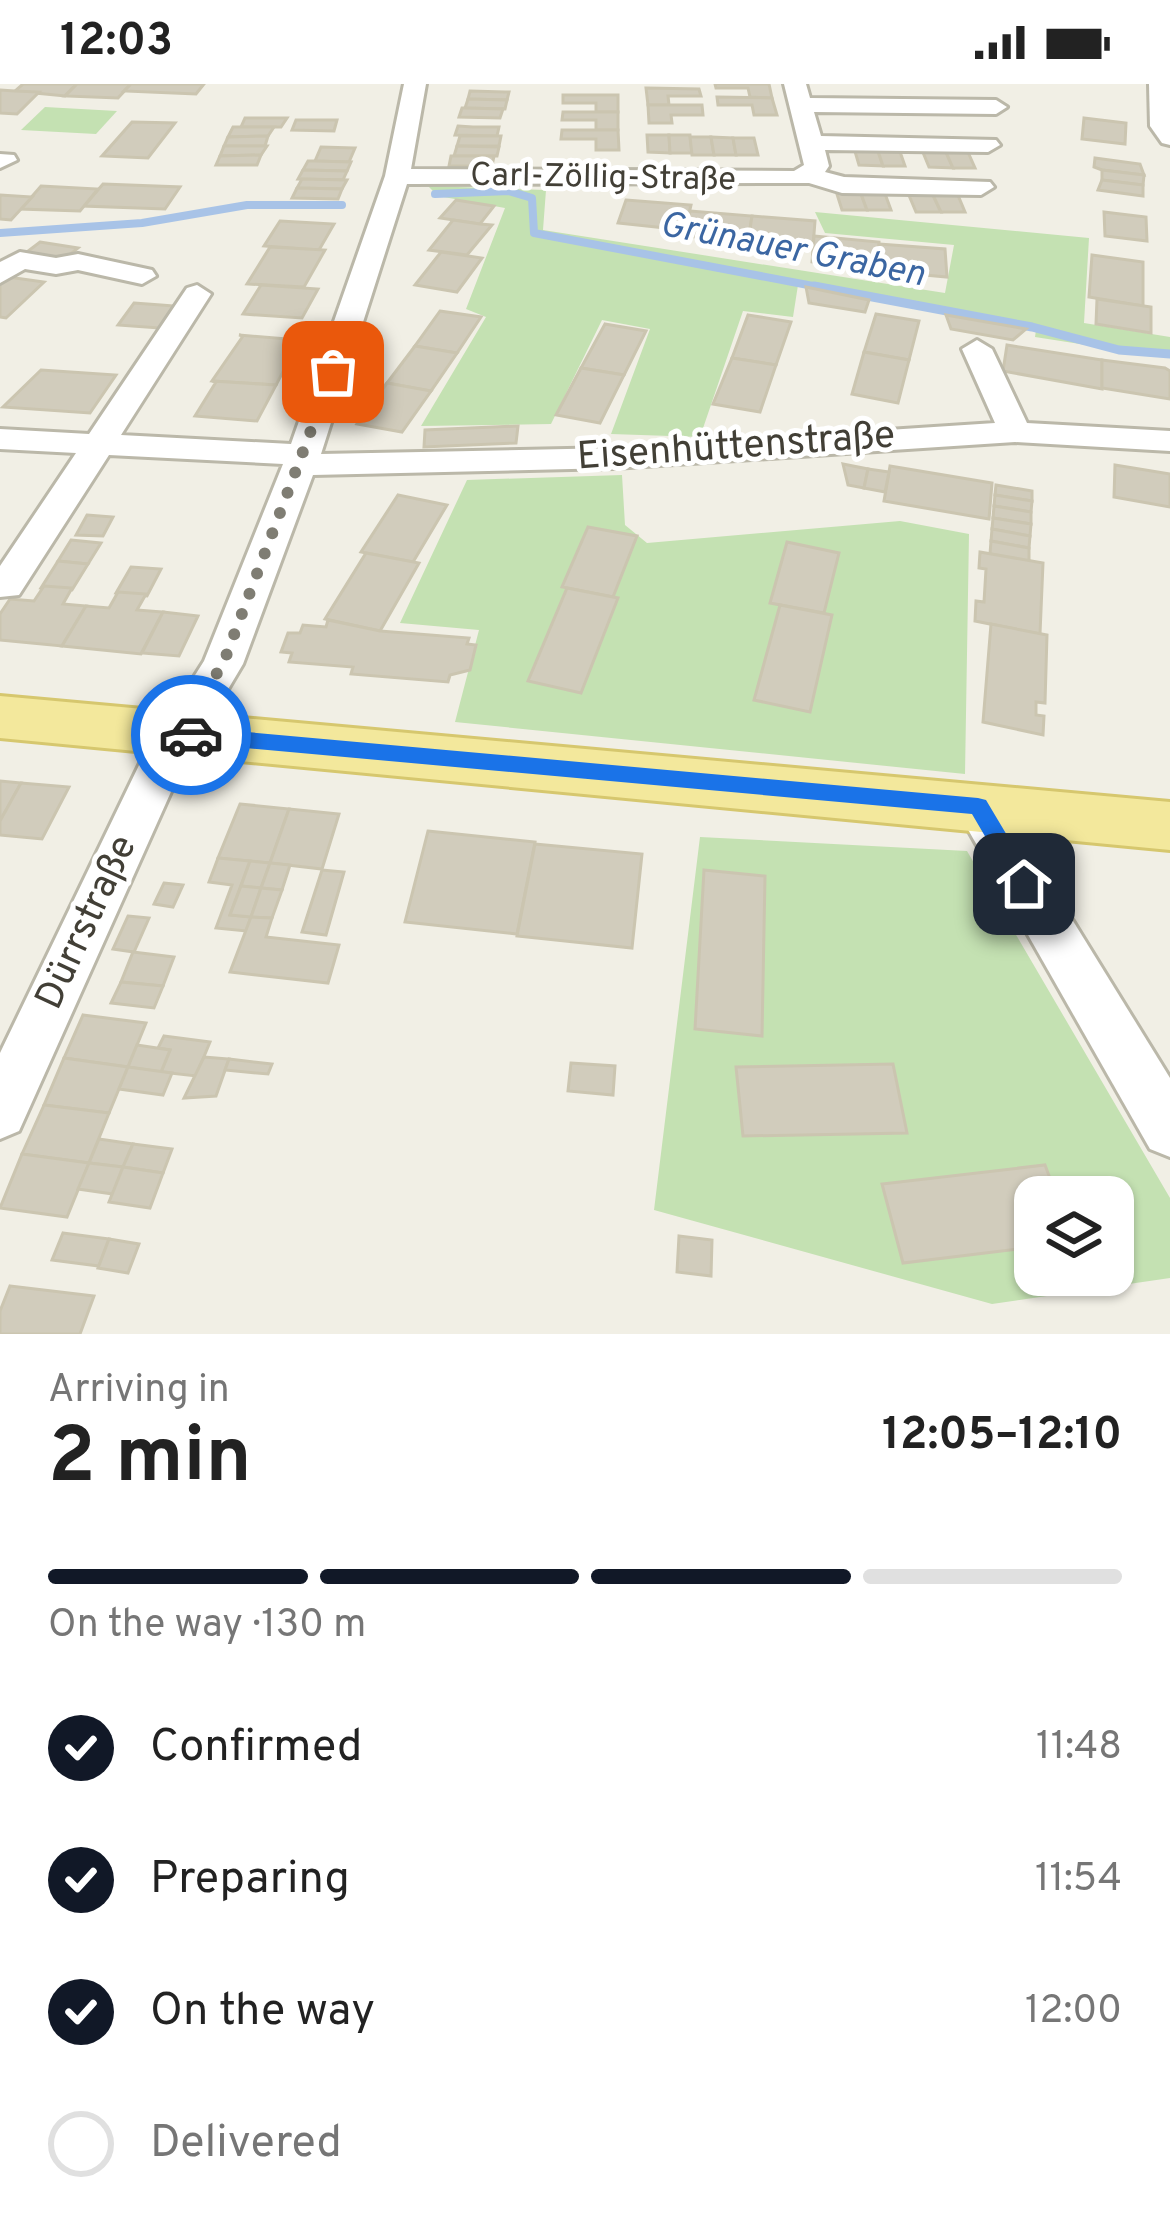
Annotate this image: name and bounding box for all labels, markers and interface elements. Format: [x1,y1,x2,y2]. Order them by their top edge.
text: 12:03 [60,14,173,71]
street label: Carl-Zöllig-Straße [470,156,736,202]
water label: Grünauer Graben [656,203,929,299]
pin [282,321,384,423]
icon: bag [300,339,366,405]
street label: Eisenhüttenstraße [575,412,897,484]
courier [131,675,251,795]
icon: car [158,702,224,768]
street label: Dürrstraße [26,828,150,1018]
pin [973,833,1075,935]
icon: home [991,851,1057,917]
map controls [1014,1176,1134,1296]
button: layers [1014,1176,1134,1296]
text: Arriving in [48,1367,230,1416]
text: 12:05–12:10 [882,1408,1122,1465]
text: 2 min [48,1411,252,1510]
text: On the way · 130 m [48,1602,366,1651]
icon: check [48,1715,114,1781]
text: Confirmed [150,1720,362,1777]
text: 11:48 [1036,1724,1122,1773]
icon: check [48,1847,114,1913]
text: Preparing [150,1852,350,1909]
text: 11:54 [1035,1856,1122,1905]
icon: check [48,1979,114,2045]
text: On the way [150,1984,375,2041]
text: 12:00 [1025,1988,1122,2037]
text: Delivered [150,2116,342,2173]

